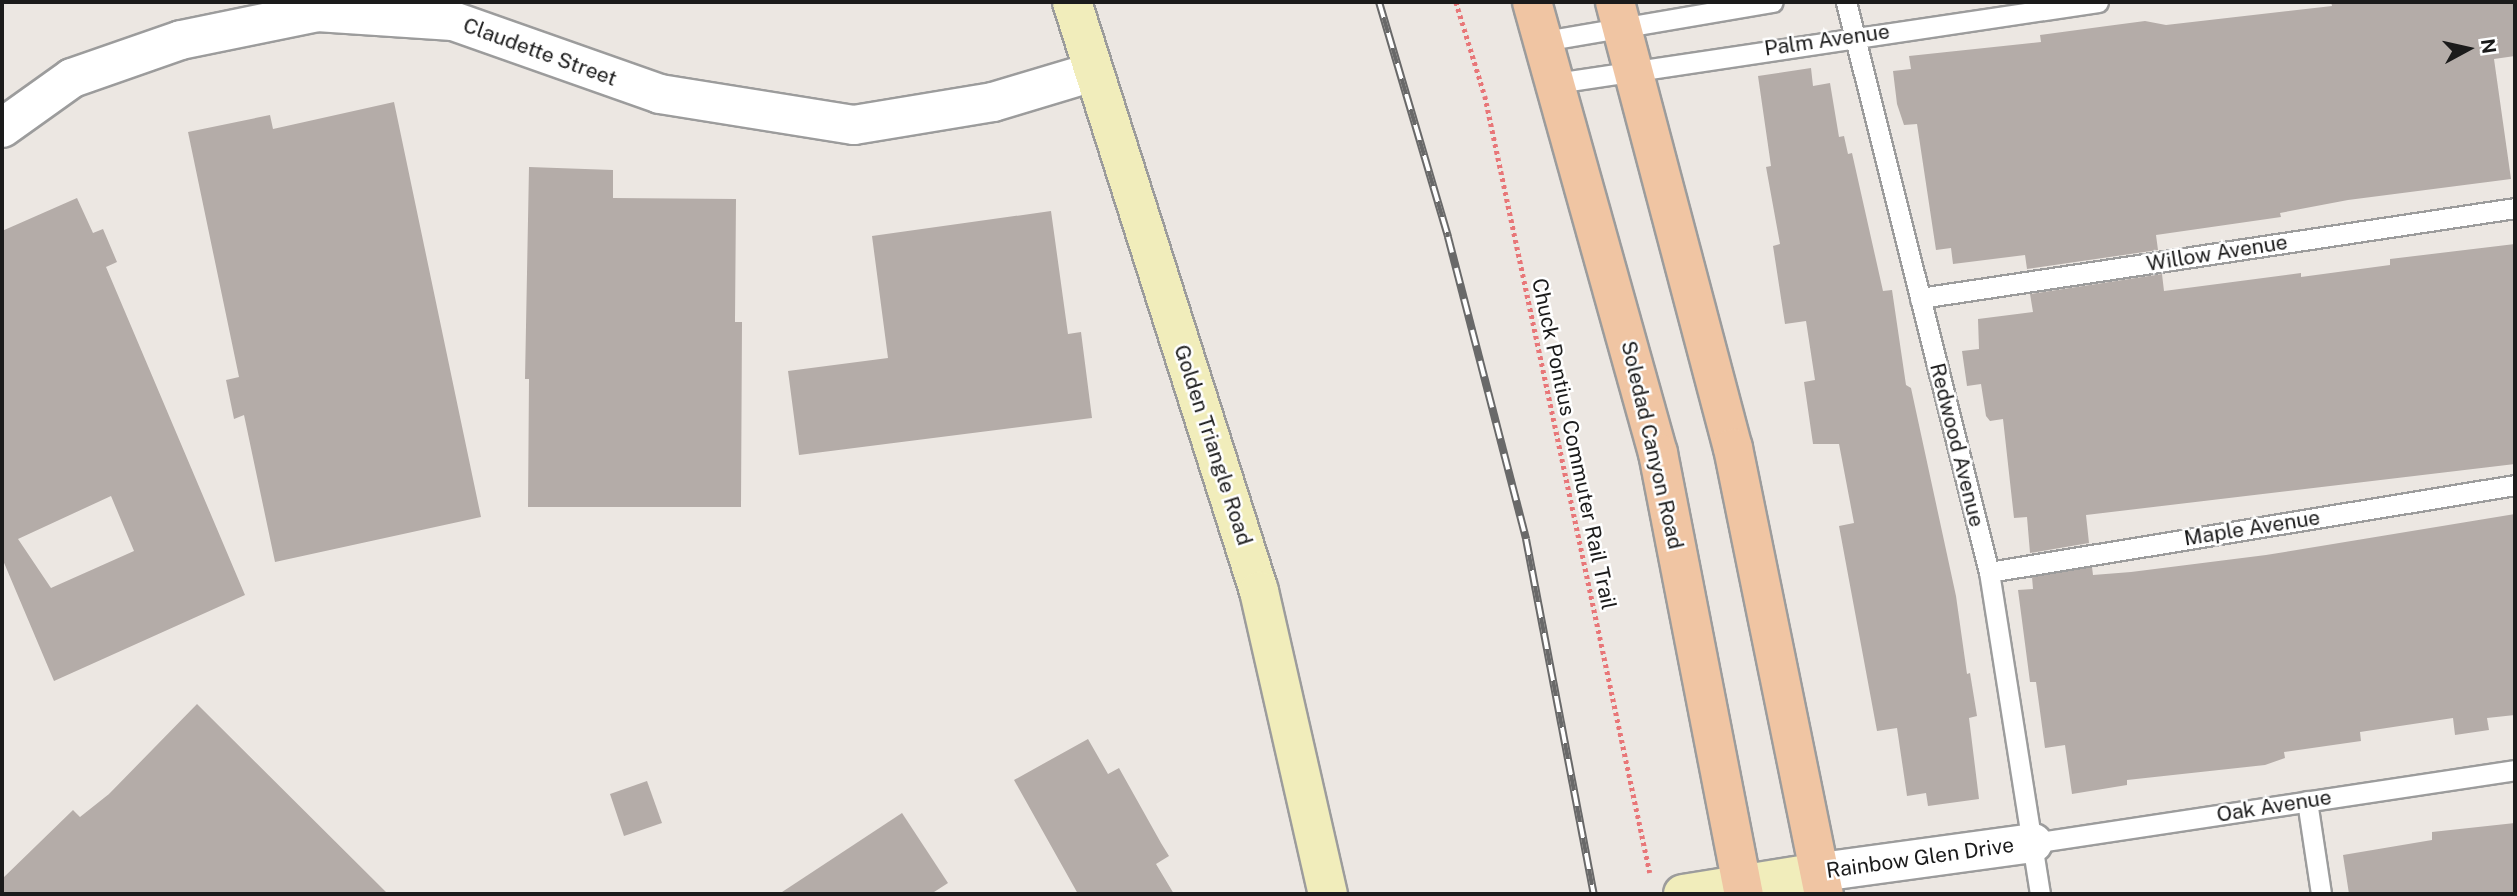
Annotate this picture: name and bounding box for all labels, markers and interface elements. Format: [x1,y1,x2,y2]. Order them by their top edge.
street label: Claudette Street [460,12,620,92]
north arrow [2433,14,2503,84]
street label: Palm Avenue [1763,19,1891,61]
text: N [2477,37,2501,55]
street label: Willow Avenue [2145,229,2289,277]
street label: Chuck Pontius Commuter Rail Trail [1527,276,1621,612]
street label: Soledad Canyon Road [1616,338,1688,552]
street label: Golden Triangle Road [1169,342,1257,548]
street label: Redwood Avenue [1924,360,1990,530]
street label: Maple Avenue [2182,505,2322,551]
street label: Oak Avenue [2215,784,2333,828]
street label: Rainbow Glen Drive [1824,832,2016,884]

